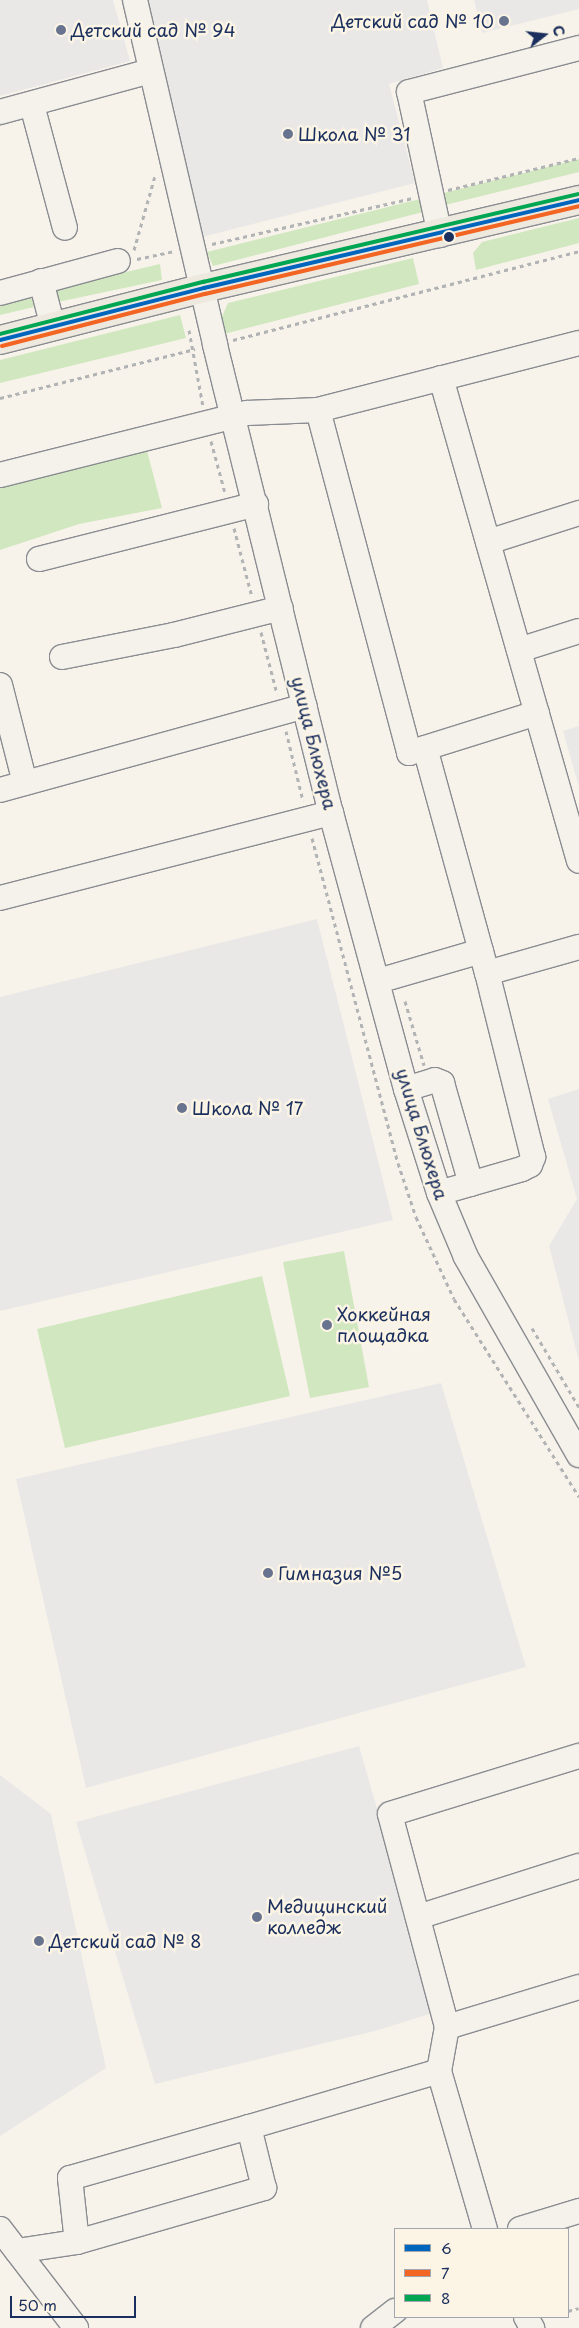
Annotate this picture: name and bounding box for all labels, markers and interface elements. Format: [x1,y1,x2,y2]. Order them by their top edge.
place label: Детский сад № 10 [330,10,494,32]
north arrow [519,10,569,60]
marker: Детский сад № 10 [498,15,510,27]
place label: Детский сад № 94 [71,19,236,41]
text: С [547,23,570,39]
marker: Детский сад № 94 [55,24,67,36]
place label: Школа № 31 [298,123,411,145]
marker: Школа № 31 [282,128,294,140]
unlabelled marker [444,232,454,242]
street label: улица Блюхера [287,674,341,812]
street label: улица Блюхера [392,1065,452,1203]
place label: Школа № 17 [192,1097,304,1119]
marker: Школа № 17 [176,1102,188,1114]
place label: Хоккейная площадка [337,1304,431,1346]
marker: Хоккейная площадка [321,1319,333,1331]
place label: Гимназия №5 [278,1562,402,1584]
marker: Гимназия №5 [262,1567,274,1579]
place label: Медицинский колледж [267,1896,387,1938]
marker: Медицинский колледж [251,1911,263,1923]
place label: Детский сад № 8 [49,1930,203,1952]
marker: Детский сад № 8 [33,1935,45,1947]
legend [394,2228,569,2318]
text: 6 [441,2236,452,2259]
text: 7 [441,2261,450,2284]
scale bar [12,2286,139,2318]
text: 8 [441,2286,450,2309]
text: 50 m [18,2293,57,2316]

